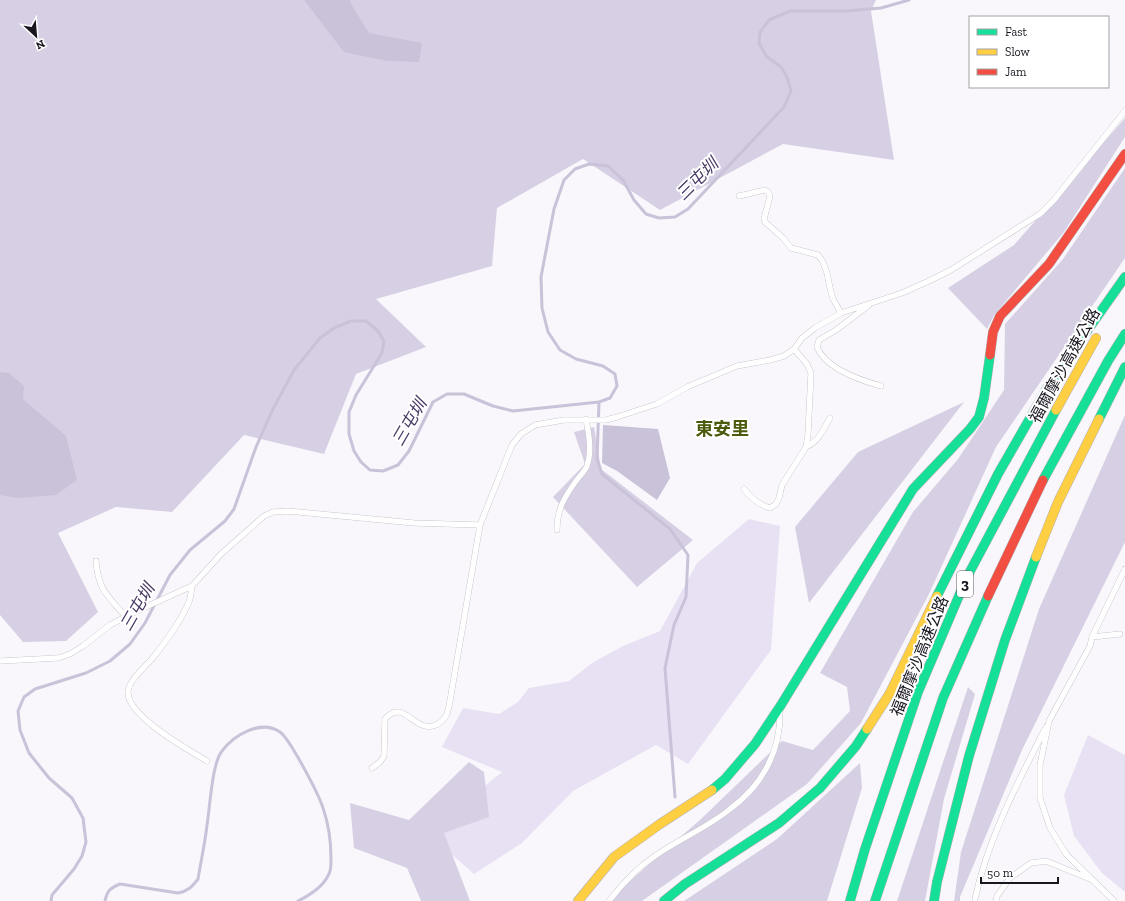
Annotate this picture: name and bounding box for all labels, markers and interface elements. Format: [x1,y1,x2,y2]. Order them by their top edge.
north arrow [16,16,56,56]
legend [969,16,1109,88]
text: Fast [1005,25,1028,39]
text: N [33,37,47,52]
text: Slow [1005,45,1031,59]
text: Jam [1005,65,1027,79]
water label: 三屯圳 [672,152,724,204]
street label: 福爾摩沙高速公路 [1025,305,1104,426]
water label: 三屯圳 [388,392,432,449]
district label: 東安里 [695,418,749,440]
road number: 3 [957,571,973,597]
water label: 三屯圳 [116,577,160,634]
street label: 福爾摩沙高速公路 [887,593,952,719]
scale bar [981,859,1058,885]
text: 50 m [987,866,1014,880]

